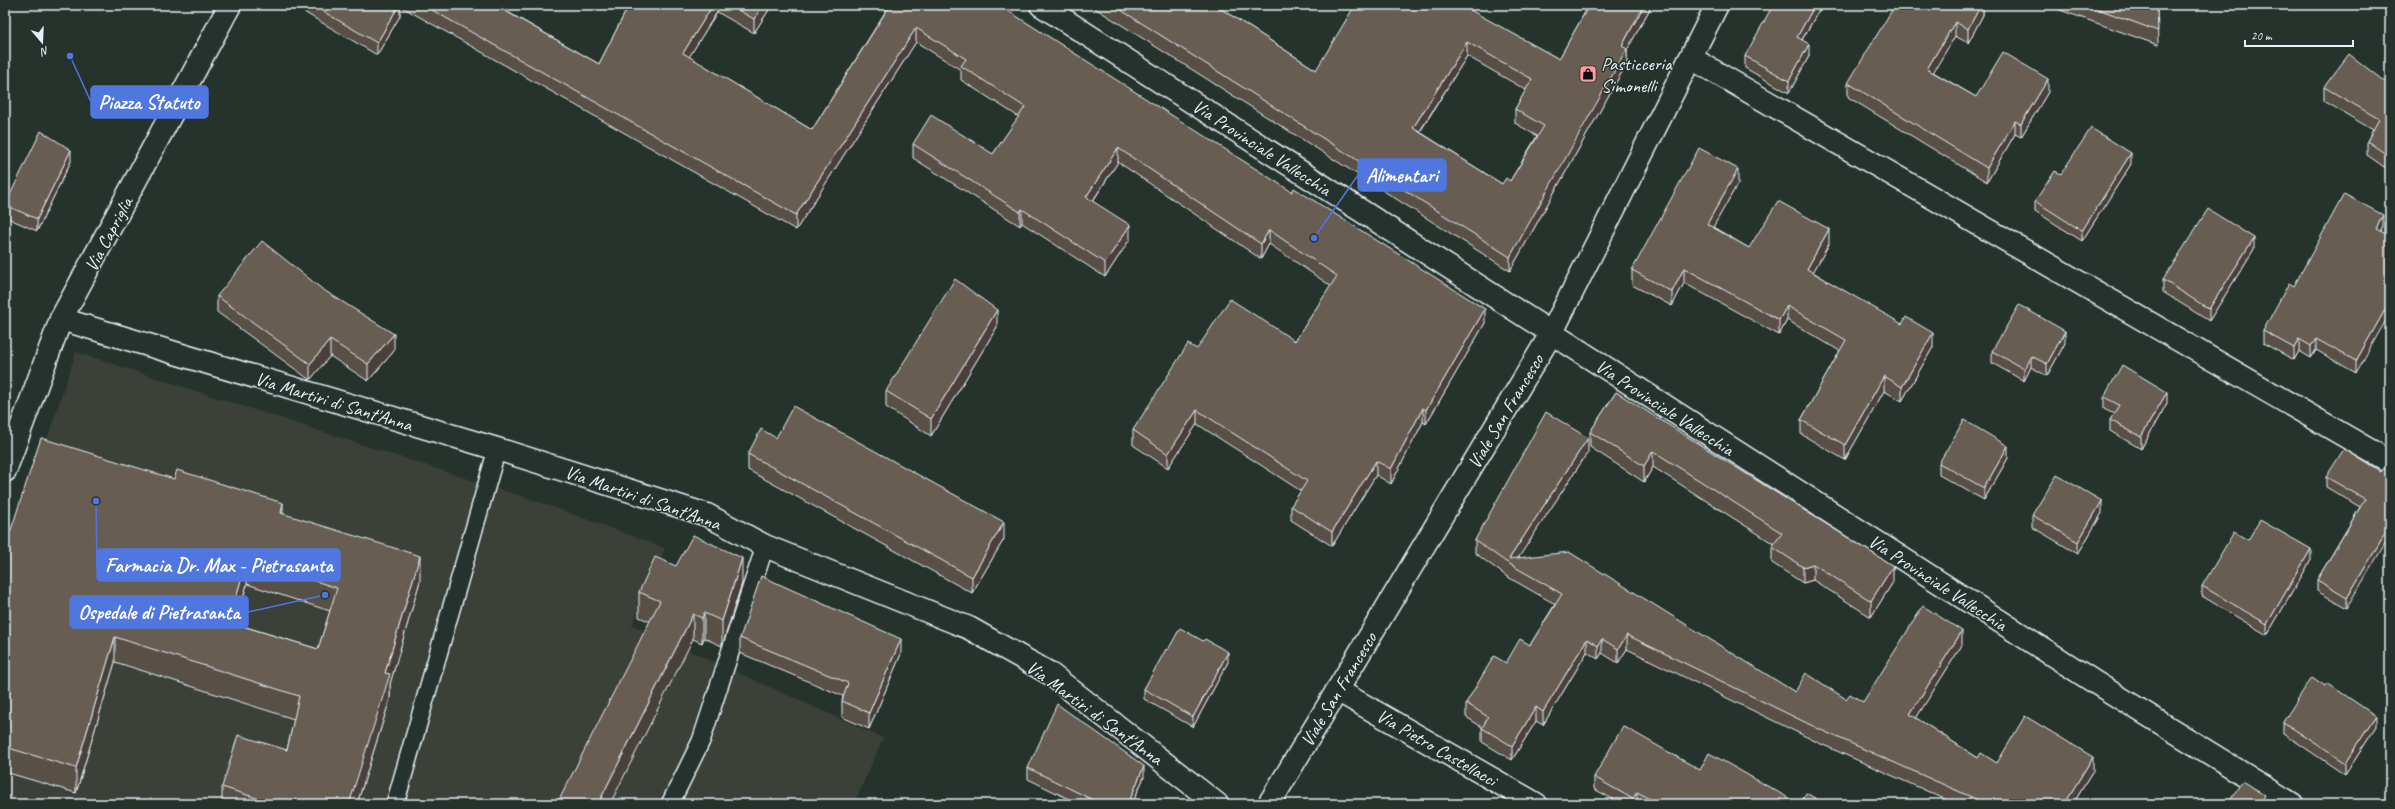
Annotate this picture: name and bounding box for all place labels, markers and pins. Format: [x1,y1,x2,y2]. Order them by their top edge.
place label: Pasticceria Simonelli [1601,52,1673,98]
shop icon: Pasticceria Simonelli [1578,64,1598,84]
callout: Piazza Statuto [91,86,208,118]
callout: Alimentari [1358,159,1446,191]
callout: Farmacia Dr. Max - Pietrasanta [97,549,340,581]
callout: Ospedale di Pietrasanta [70,596,248,628]

